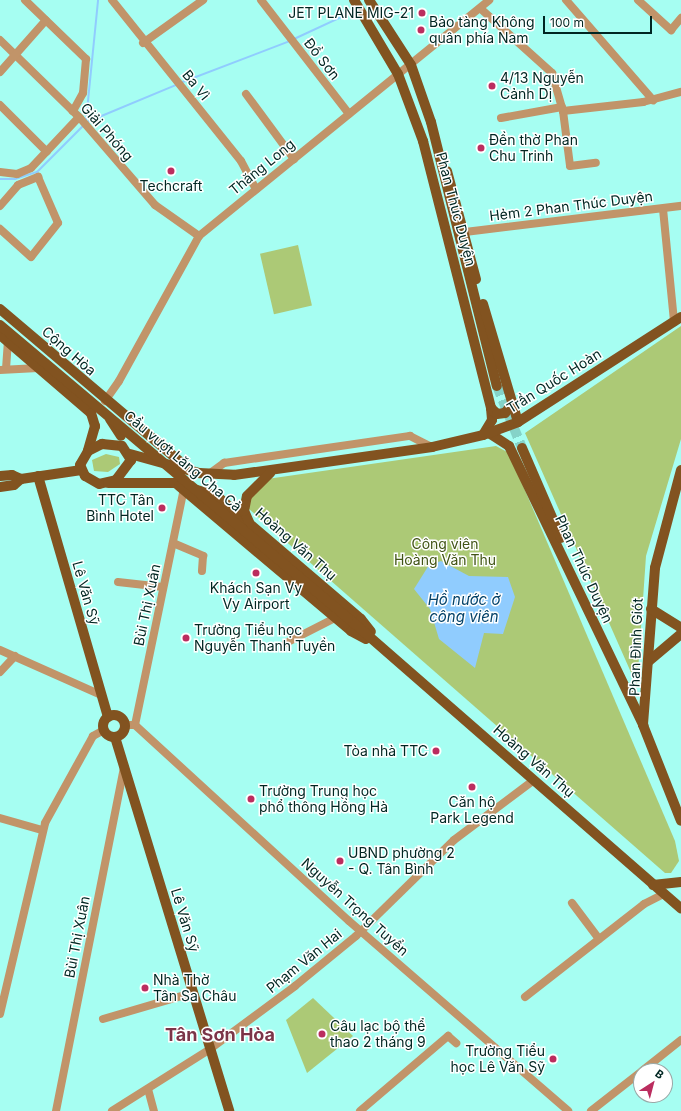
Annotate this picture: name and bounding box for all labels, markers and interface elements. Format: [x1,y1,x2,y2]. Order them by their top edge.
place label: JET PLANE MIG-21 [288,5,414,21]
marker: JET PLANE MIG-21 [417,8,427,18]
scale bar [545,8,654,34]
place label: Bảo tàng Không quân phía Nam [429,14,535,46]
text: 100 m [550,15,584,30]
marker: Bảo tàng Không quân phía Nam [416,25,426,35]
street label: Đồ Sơn [301,35,343,83]
street label: Ba Vì [179,66,213,104]
place label: 4/13 Nguyễn Cảnh Dị [500,70,584,102]
marker: 4/13 Nguyễn Cảnh Dị [487,81,497,91]
street label: Giải Phóng [77,100,137,164]
place label: Đền thờ Phan Chu Trinh [489,132,578,164]
street label: Thăng Long [226,136,298,198]
marker: Đền thờ Phan Chu Trinh [476,143,486,153]
street label: Phan Thúc Duyện [433,150,479,268]
marker: Techcraft [166,166,176,176]
place label: Techcraft [140,178,202,194]
street label: Hẻm 2 Phan Thúc Duyện [488,188,654,224]
street label: Cộng Hòa [39,323,99,379]
street label: Trần Quốc Hoàn [504,345,604,417]
street label: Cầu vượt Lăng Cha Cả [121,407,245,515]
place label: TTC Tân Bình Hotel [86,492,154,524]
marker: TTC Tân Bình Hotel [157,503,167,513]
street label: Hoàng Văn Thụ [252,504,340,584]
street label: Phan Thúc Duyện [552,512,616,626]
park label: Công viên Hoàng Văn Thụ [394,536,496,568]
street label: Lê Văn Sỹ [69,559,103,627]
street label: Bùi Thị Xuân [130,562,164,648]
marker: Khách Sạn Vy Vy Airport [251,568,261,578]
place label: Khách Sạn Vy Vy Airport [210,580,302,612]
water label: Hồ nước ở công viên [428,590,500,625]
street label: Phan Đình Giót [626,598,646,696]
place label: Trường Tiểu học Nguyễn Thanh Tuyền [194,622,335,654]
marker: Trường Tiểu học Nguyễn Thanh Tuyền [181,633,191,643]
street label: Hoàng Văn Thụ [490,721,578,801]
place label: Tòa nhà TTC [343,743,428,759]
marker: Tòa nhà TTC [431,746,441,756]
marker: Căn hộ Park Legend [467,782,477,792]
place label: Trường Trung học phổ thông Hồng Hà [259,783,388,816]
marker: Trường Trung học phổ thông Hồng Hà [246,794,256,804]
place label: Căn hộ Park Legend [430,794,514,826]
place label: UBND phường 2 - Q. Tân Bình [348,845,455,878]
street label: Nguyễn Trọng Tuyển [298,855,412,959]
marker: UBND phường 2 - Q. Tân Bình [335,856,345,866]
street label: Lê Văn Sỹ [167,886,203,954]
street label: Bùi Thị Xuân [61,894,93,980]
street label: Phạm Văn Hai [263,926,345,996]
place label: Nhà Thờ Tân Sa Châu [153,972,237,1004]
marker: Nhà Thờ Tân Sa Châu [140,983,150,993]
place label: Câu lạc bộ thể thao 2 tháng 9 [330,1018,426,1050]
district label: Tân Sơn Hòa [165,1024,275,1046]
marker: Câu lạc bộ thể thao 2 tháng 9 [317,1029,327,1039]
place label: Trường Tiểu học Lê Văn Sỹ [451,1043,545,1076]
marker: Trường Tiểu học Lê Văn Sỹ [548,1054,558,1064]
north arrow [633,1063,673,1103]
text: B [652,1066,667,1082]

